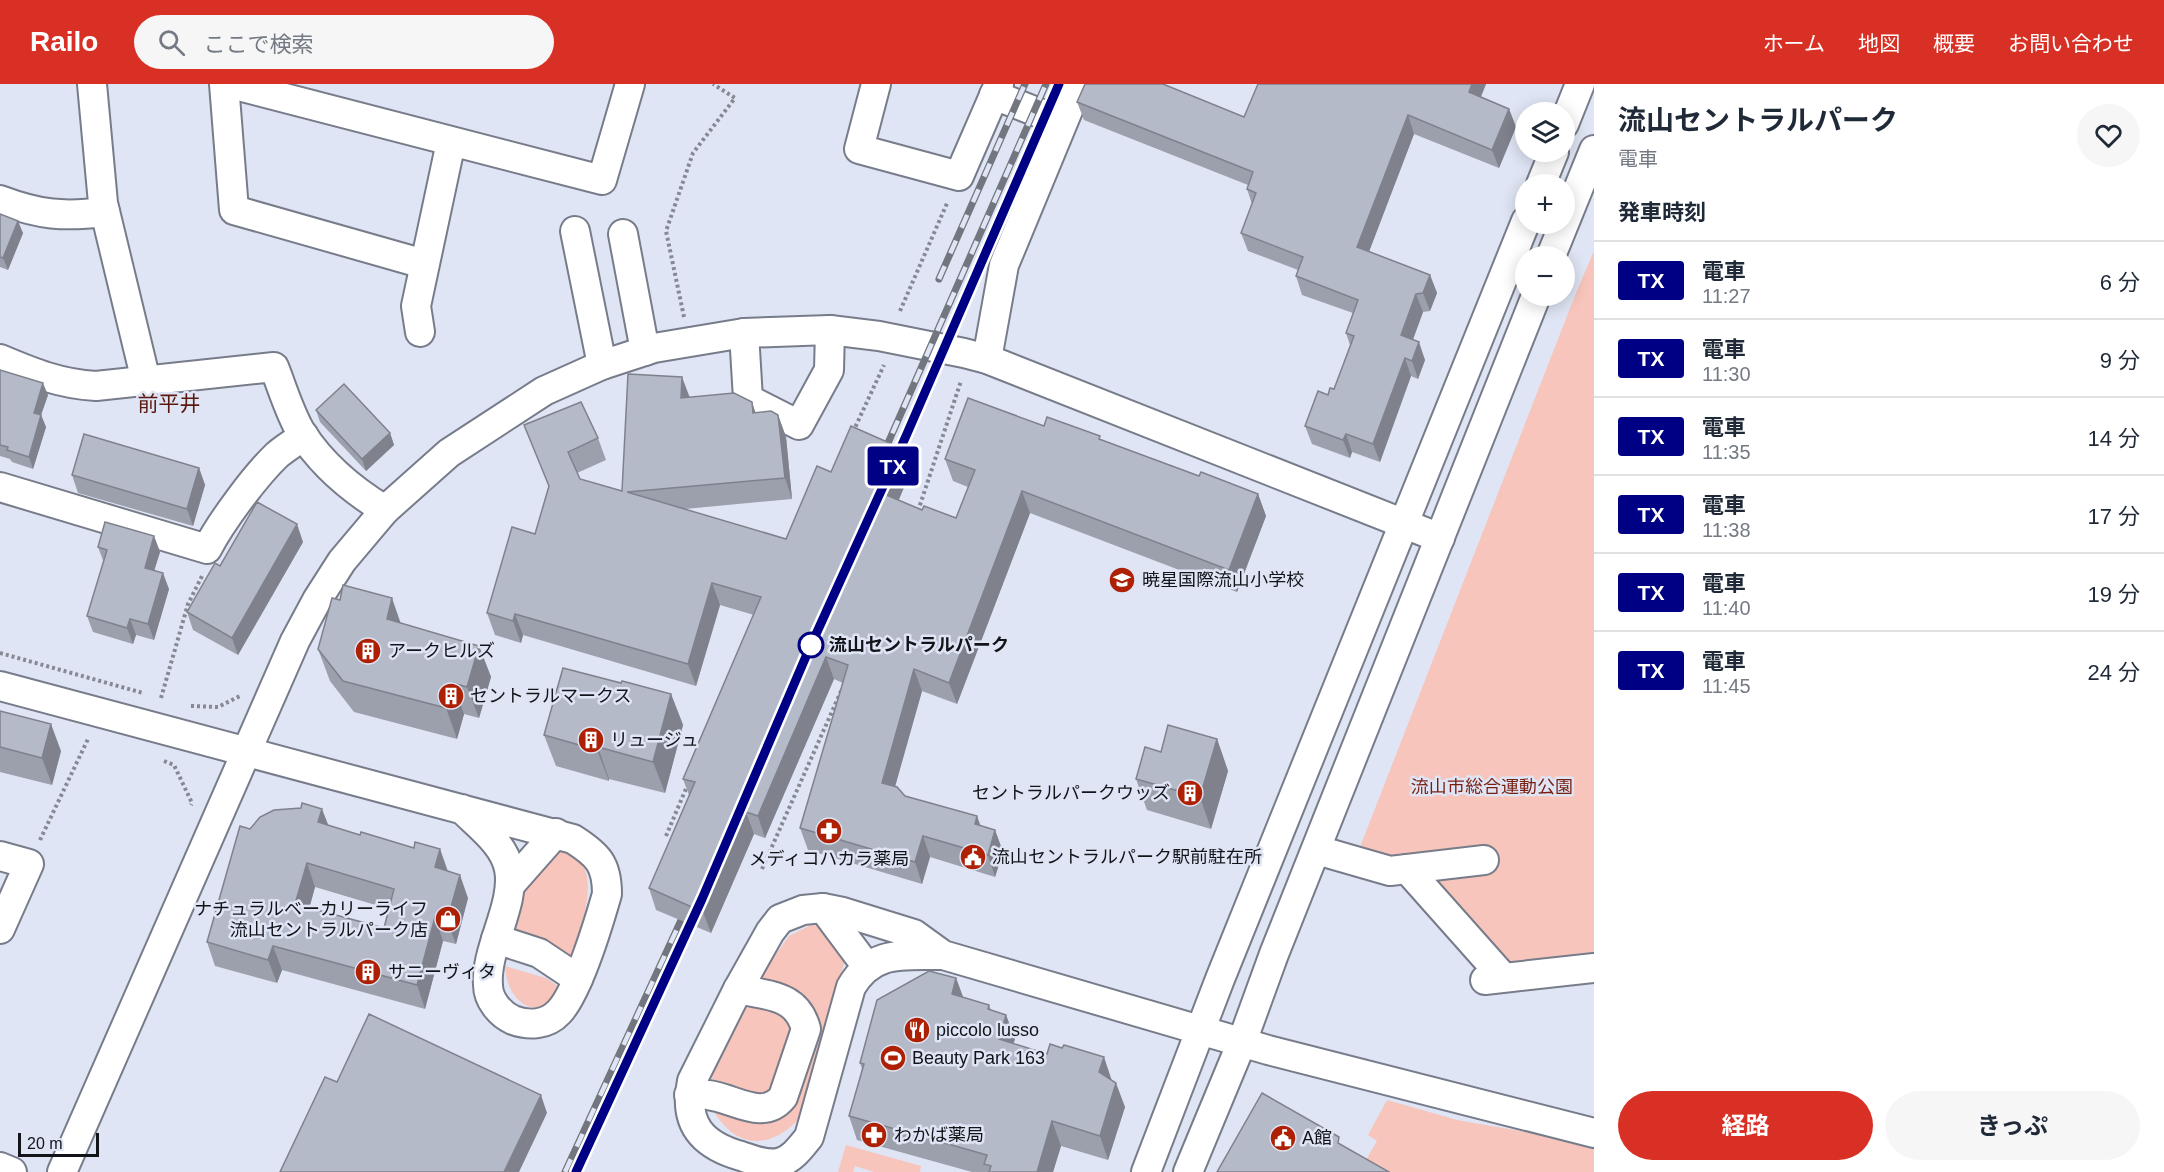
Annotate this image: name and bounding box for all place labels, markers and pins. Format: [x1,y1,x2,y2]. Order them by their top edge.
school or university icon: 暁星国際流山小学校 [1107,565,1137,595]
place label: 暁星国際流山小学校 [1142,570,1304,590]
marker: 流山セントラルパーク [798,632,824,658]
place label: 流山セントラルパーク [829,635,1009,655]
building icon: アークヒルズ [353,636,383,666]
place label: アークヒルズ [388,641,495,661]
building icon: セントラルマークス [436,681,466,711]
place label: セントラルマークス [470,686,631,706]
building icon: リュージュ [576,725,606,755]
place label: リュージュ [610,730,698,750]
building icon: セントラルパークウッズ [1175,778,1205,808]
place label: セントラルパークウッズ [972,783,1170,803]
pharmacy icon: メディコハカラ薬局 [814,816,844,846]
public building icon: 流山セントラルパーク駅前駐在所 [958,842,988,872]
place label: 流山セントラルパーク駅前駐在所 [992,847,1262,867]
place label: メディコハカラ薬局 [749,849,909,869]
place label: ナチュラルベーカリーライフ 流山セントラルパーク店 [194,899,428,940]
shop icon: ナチュラルベーカリーライフ 流山セントラルパーク店 [433,904,463,934]
building icon: サニーヴィタ [353,957,383,987]
place label: サニーヴィタ [388,962,496,982]
restaurant icon: piccolo lusso [902,1015,932,1045]
place label: piccolo lusso [936,1020,1039,1040]
sports icon: Beauty Park 163 [878,1043,908,1073]
place label: Beauty Park 163 [912,1048,1045,1068]
pharmacy icon: わかば薬局 [859,1120,889,1150]
public building icon: A館 [1268,1123,1298,1153]
place label: わかば薬局 [894,1125,984,1145]
place label: A館 [1302,1128,1332,1148]

